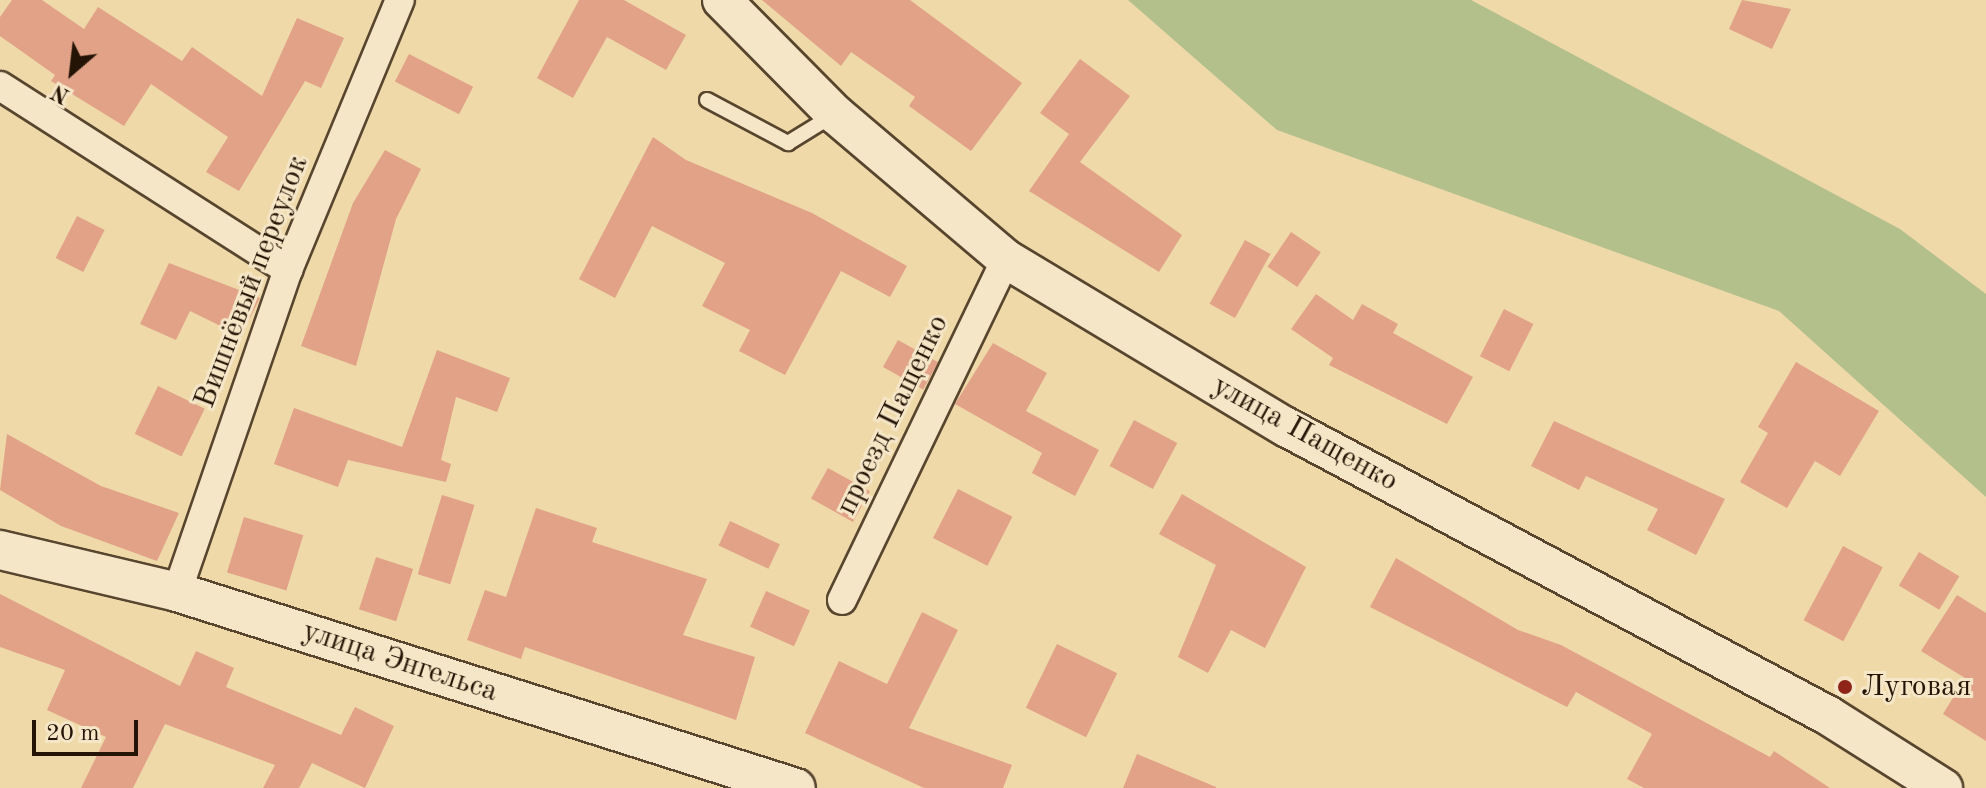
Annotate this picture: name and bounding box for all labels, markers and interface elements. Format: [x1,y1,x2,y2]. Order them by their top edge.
north arrow [32,32,112,112]
text: N [48,80,73,107]
street label: Вишнёвый переулок [187,151,317,413]
street label: проезд Пащенко [829,309,957,521]
street label: улица Пащенко [1206,368,1404,500]
street label: улица Энгельса [298,614,502,710]
place label: Луговая [1861,669,1971,705]
marker: Луговая [1836,678,1854,696]
scale bar [36,704,142,754]
text: 20 m [46,722,100,746]

